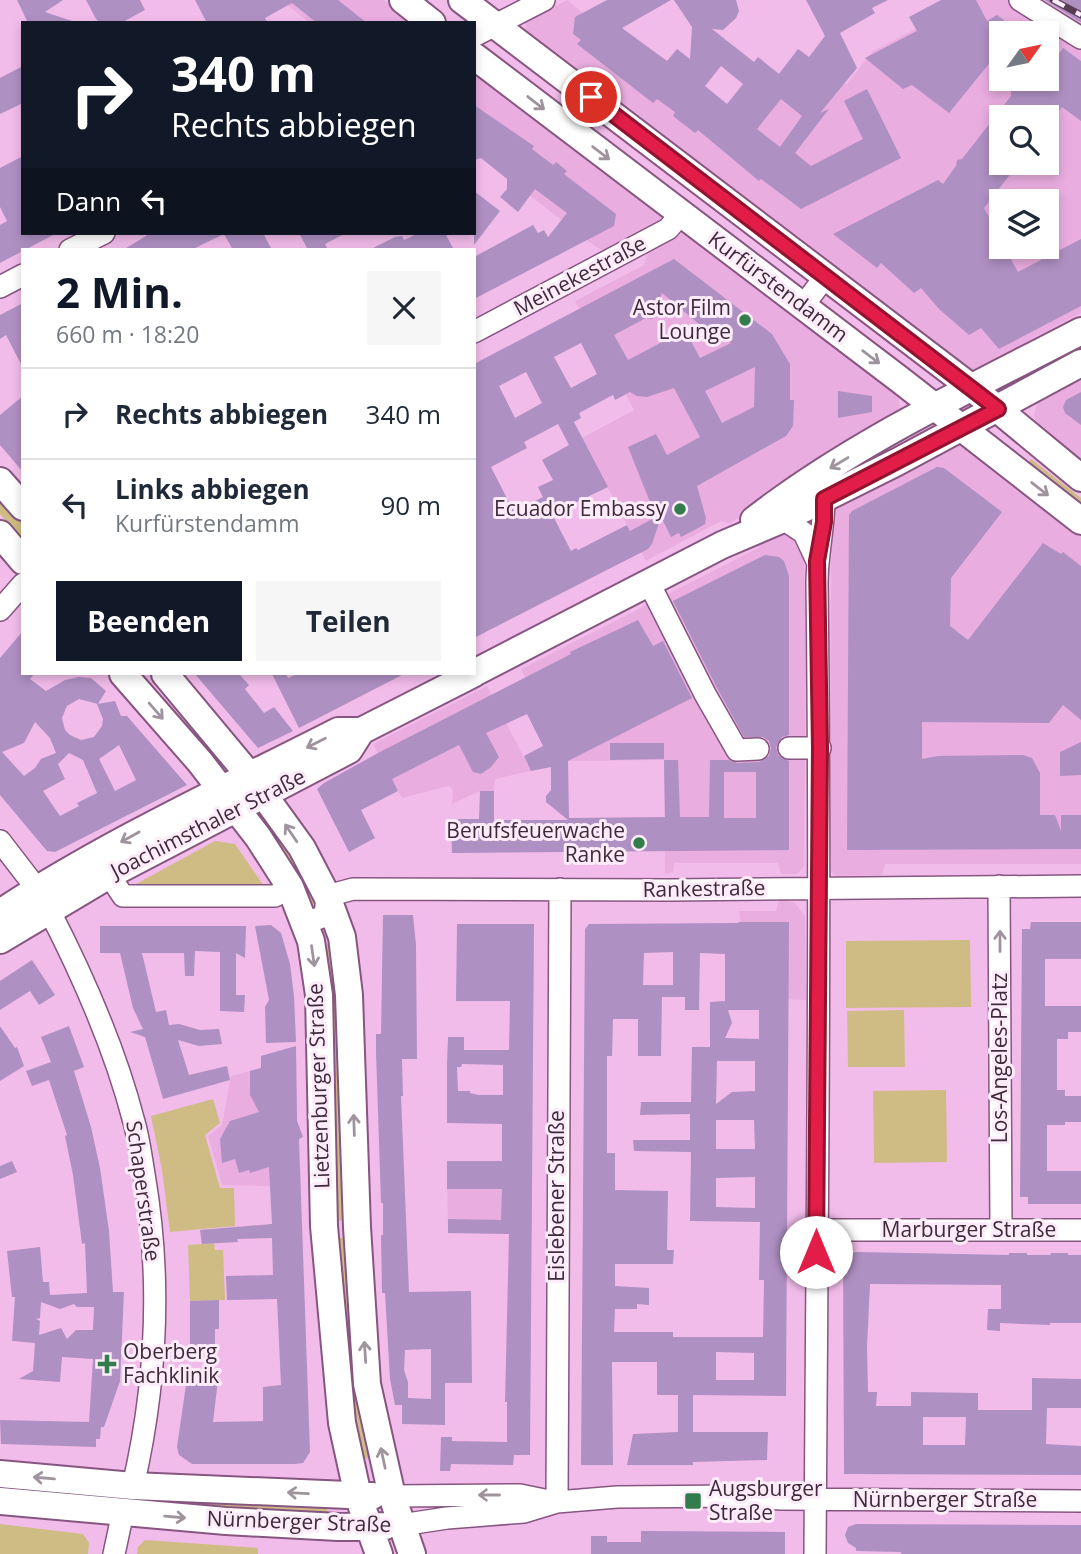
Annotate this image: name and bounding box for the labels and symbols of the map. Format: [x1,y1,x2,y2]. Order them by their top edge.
north arrow [989,21,1059,91]
pin [561,67,621,127]
one-way arrow [526,95,544,110]
one-way arrow [591,145,610,160]
street label: Kurfürstendamm [703,224,854,348]
street label: Meinekestraße [508,228,651,322]
place label: Astor Film Lounge [633,293,731,345]
marker: Astor Film Lounge [737,312,753,328]
one-way arrow [861,350,880,365]
one-way arrow [829,456,849,470]
one-way arrow [1031,481,1049,497]
place label: Ecuador Embassy [494,494,666,522]
marker: Ecuador Embassy [672,501,688,517]
one-way arrow [148,702,164,720]
one-way arrow [306,736,327,750]
street label: Joachimsthaler Straße [104,762,310,885]
place label: Berufsfeuerwache Ranke [446,816,625,868]
one-way arrow [284,824,298,843]
one-way arrow [121,830,141,844]
marker: Berufsfeuerwache Ranke [631,835,647,851]
street label: Rankestraße [642,873,766,903]
one-way arrow [993,930,1007,953]
one-way arrow [307,944,320,967]
street label: Los-Angeles-Platz [985,973,1013,1143]
street label: Lietzenburger Straße [300,983,336,1189]
street label: Eislebener Straße [542,1110,570,1282]
one-way arrow [347,1114,360,1137]
street label: Schaperstraße [120,1119,168,1263]
position arrow [779,1215,853,1289]
street label: Marburger Straße [882,1215,1056,1243]
place label: Oberberg Fachklinik [123,1337,219,1389]
one-way arrow [359,1341,372,1364]
marker: Oberberg Fachklinik [97,1354,117,1374]
one-way arrow [376,1447,390,1470]
one-way arrow [33,1471,56,1484]
place label: Augsburger Straße [709,1474,823,1526]
street label: Nürnberger Straße [853,1485,1037,1513]
one-way arrow [287,1487,310,1500]
one-way arrow [478,1488,501,1501]
marker: Augsburger Straße [683,1491,703,1511]
street label: Nürnberger Straße [206,1504,392,1538]
one-way arrow [163,1511,185,1524]

